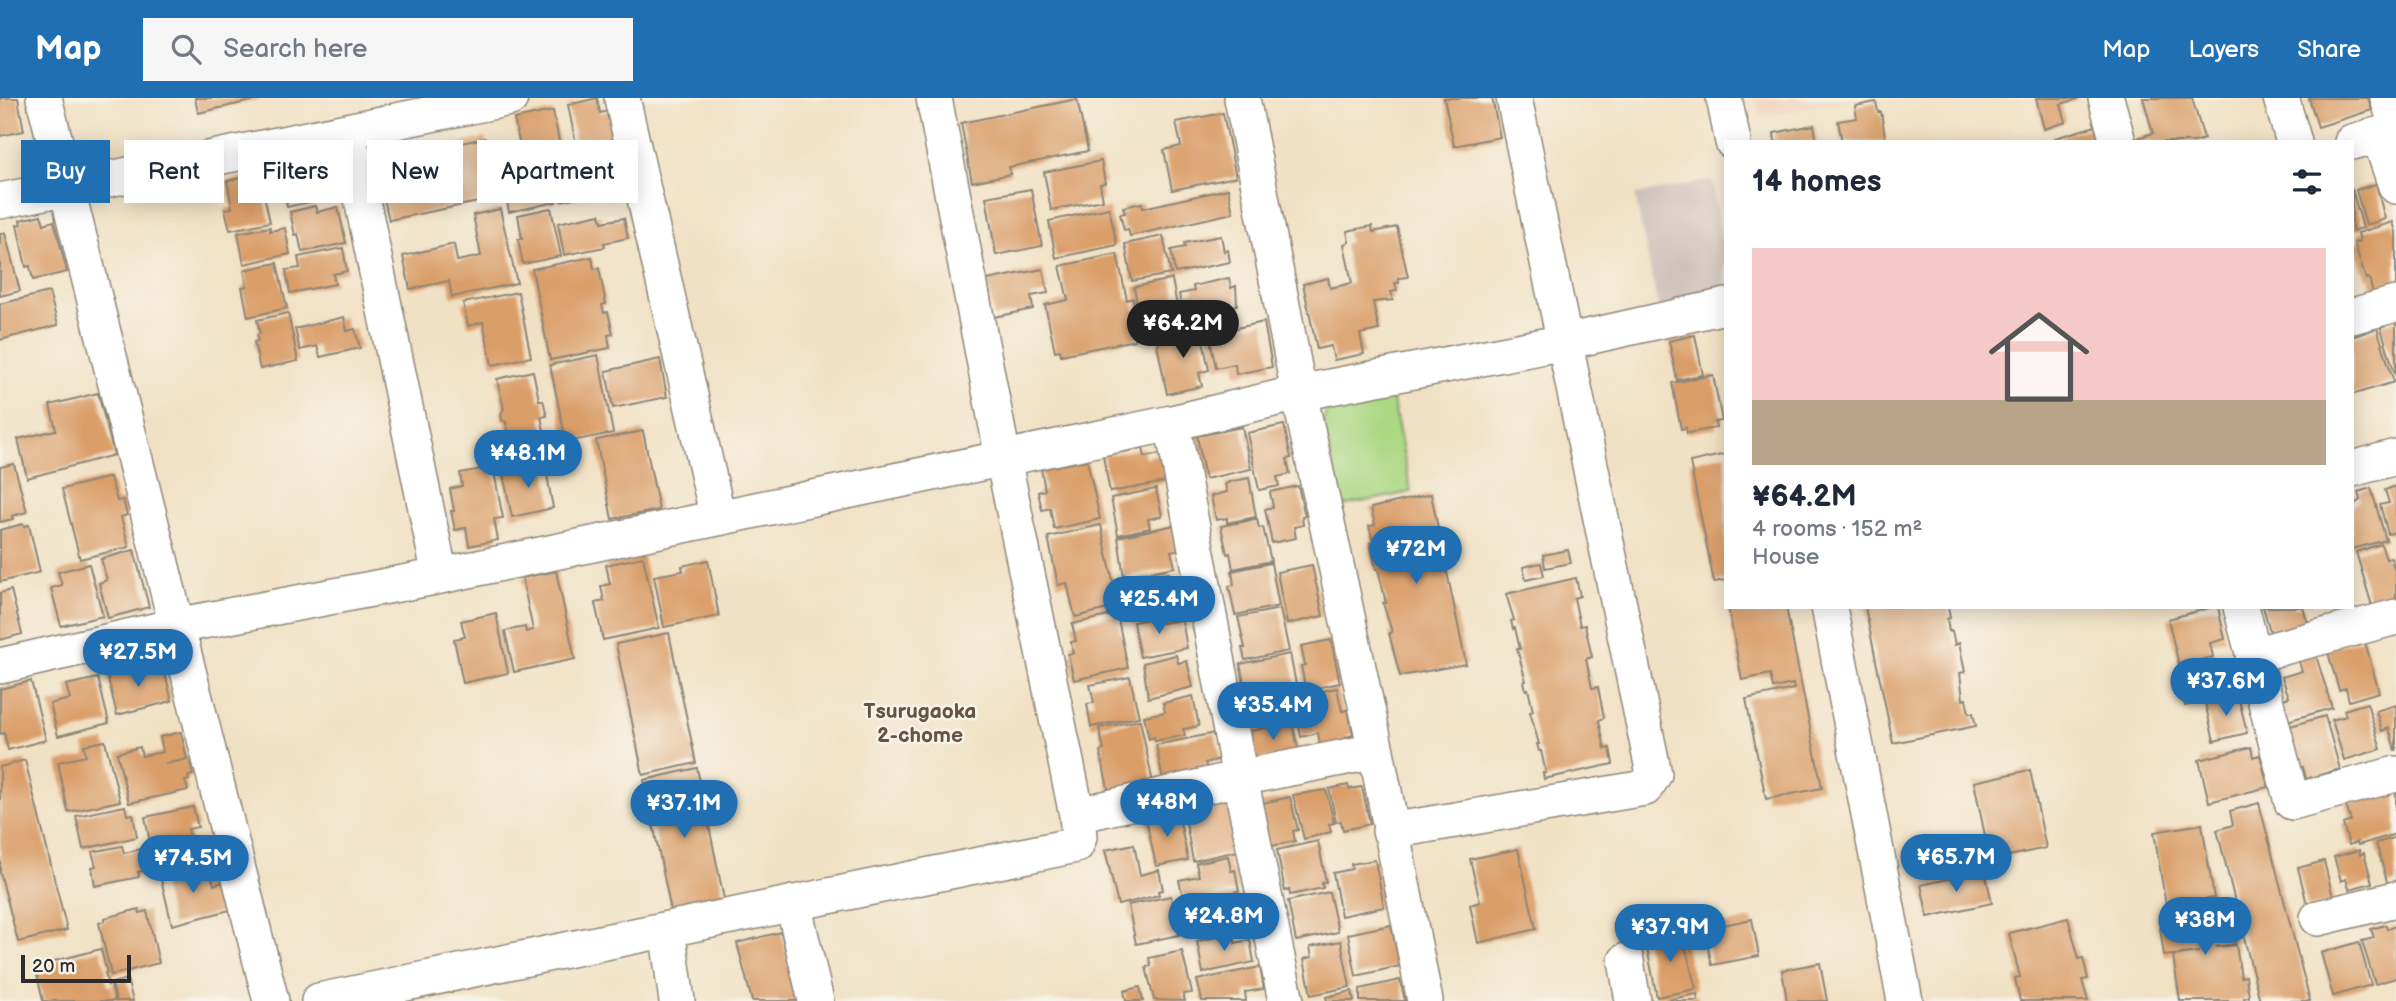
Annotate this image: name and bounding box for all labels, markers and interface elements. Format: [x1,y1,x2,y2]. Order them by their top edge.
search box [143,18,633,81]
text: Map [35,29,101,69]
icon: search [167,30,205,68]
text: Search here [223,34,367,65]
text: Map [2102,35,2150,64]
text: Layers [2188,35,2259,64]
text: Share [2297,35,2361,64]
chip: Buy [21,140,110,203]
chip: Rent [124,140,224,203]
chip: Filters [238,140,353,203]
chip: New [367,140,463,203]
chip: Apartment [477,140,638,203]
icon: filters [2288,163,2326,201]
text: 14 homes [1752,164,1881,200]
icon: home [1976,294,2102,420]
pin: ¥64.2M [1126,300,1240,360]
text: ¥64.2M [1143,309,1223,337]
pin: ¥48.1M [471,430,585,490]
text: ¥48.1M [490,439,566,467]
text: ¥64.2M [1752,479,1857,515]
text: 4 rooms · 152 m² [1752,515,1922,543]
pin: ¥72M [1375,526,1457,586]
text: ¥72M [1386,535,1446,563]
text: House [1752,543,1819,571]
pin: ¥25.4M [1102,576,1216,636]
text: ¥25.4M [1119,585,1199,613]
pin: ¥27.5M [81,630,195,689]
text: ¥27.5M [99,638,177,666]
pin: ¥37.6M [2169,658,2283,718]
text: ¥37.6M [2186,667,2266,695]
pin: ¥35.4M [1216,682,1330,742]
text: ¥35.4M [1233,691,1313,719]
district label: Tsurugaoka 2-chome [864,699,976,748]
pin: ¥37.1M [627,780,741,840]
pin: ¥48M [1126,780,1208,839]
text: ¥48M [1136,788,1198,816]
text: ¥37.1M [647,789,721,817]
pin: ¥65.7M [1899,834,2013,894]
pin: ¥74.5M [136,836,250,895]
text: ¥65.7M [1917,843,1995,871]
text: ¥74.5M [154,844,232,872]
pin: ¥24.8M [1167,894,1281,953]
pin: ¥38M [2164,898,2246,957]
text: ¥24.8M [1184,902,1264,930]
pin: ¥37.9M [1613,904,1727,964]
text: ¥38M [2174,906,2236,934]
text: ¥37.9M [1631,913,1709,941]
scale bar [21,952,131,984]
text: 20 m [32,955,75,978]

